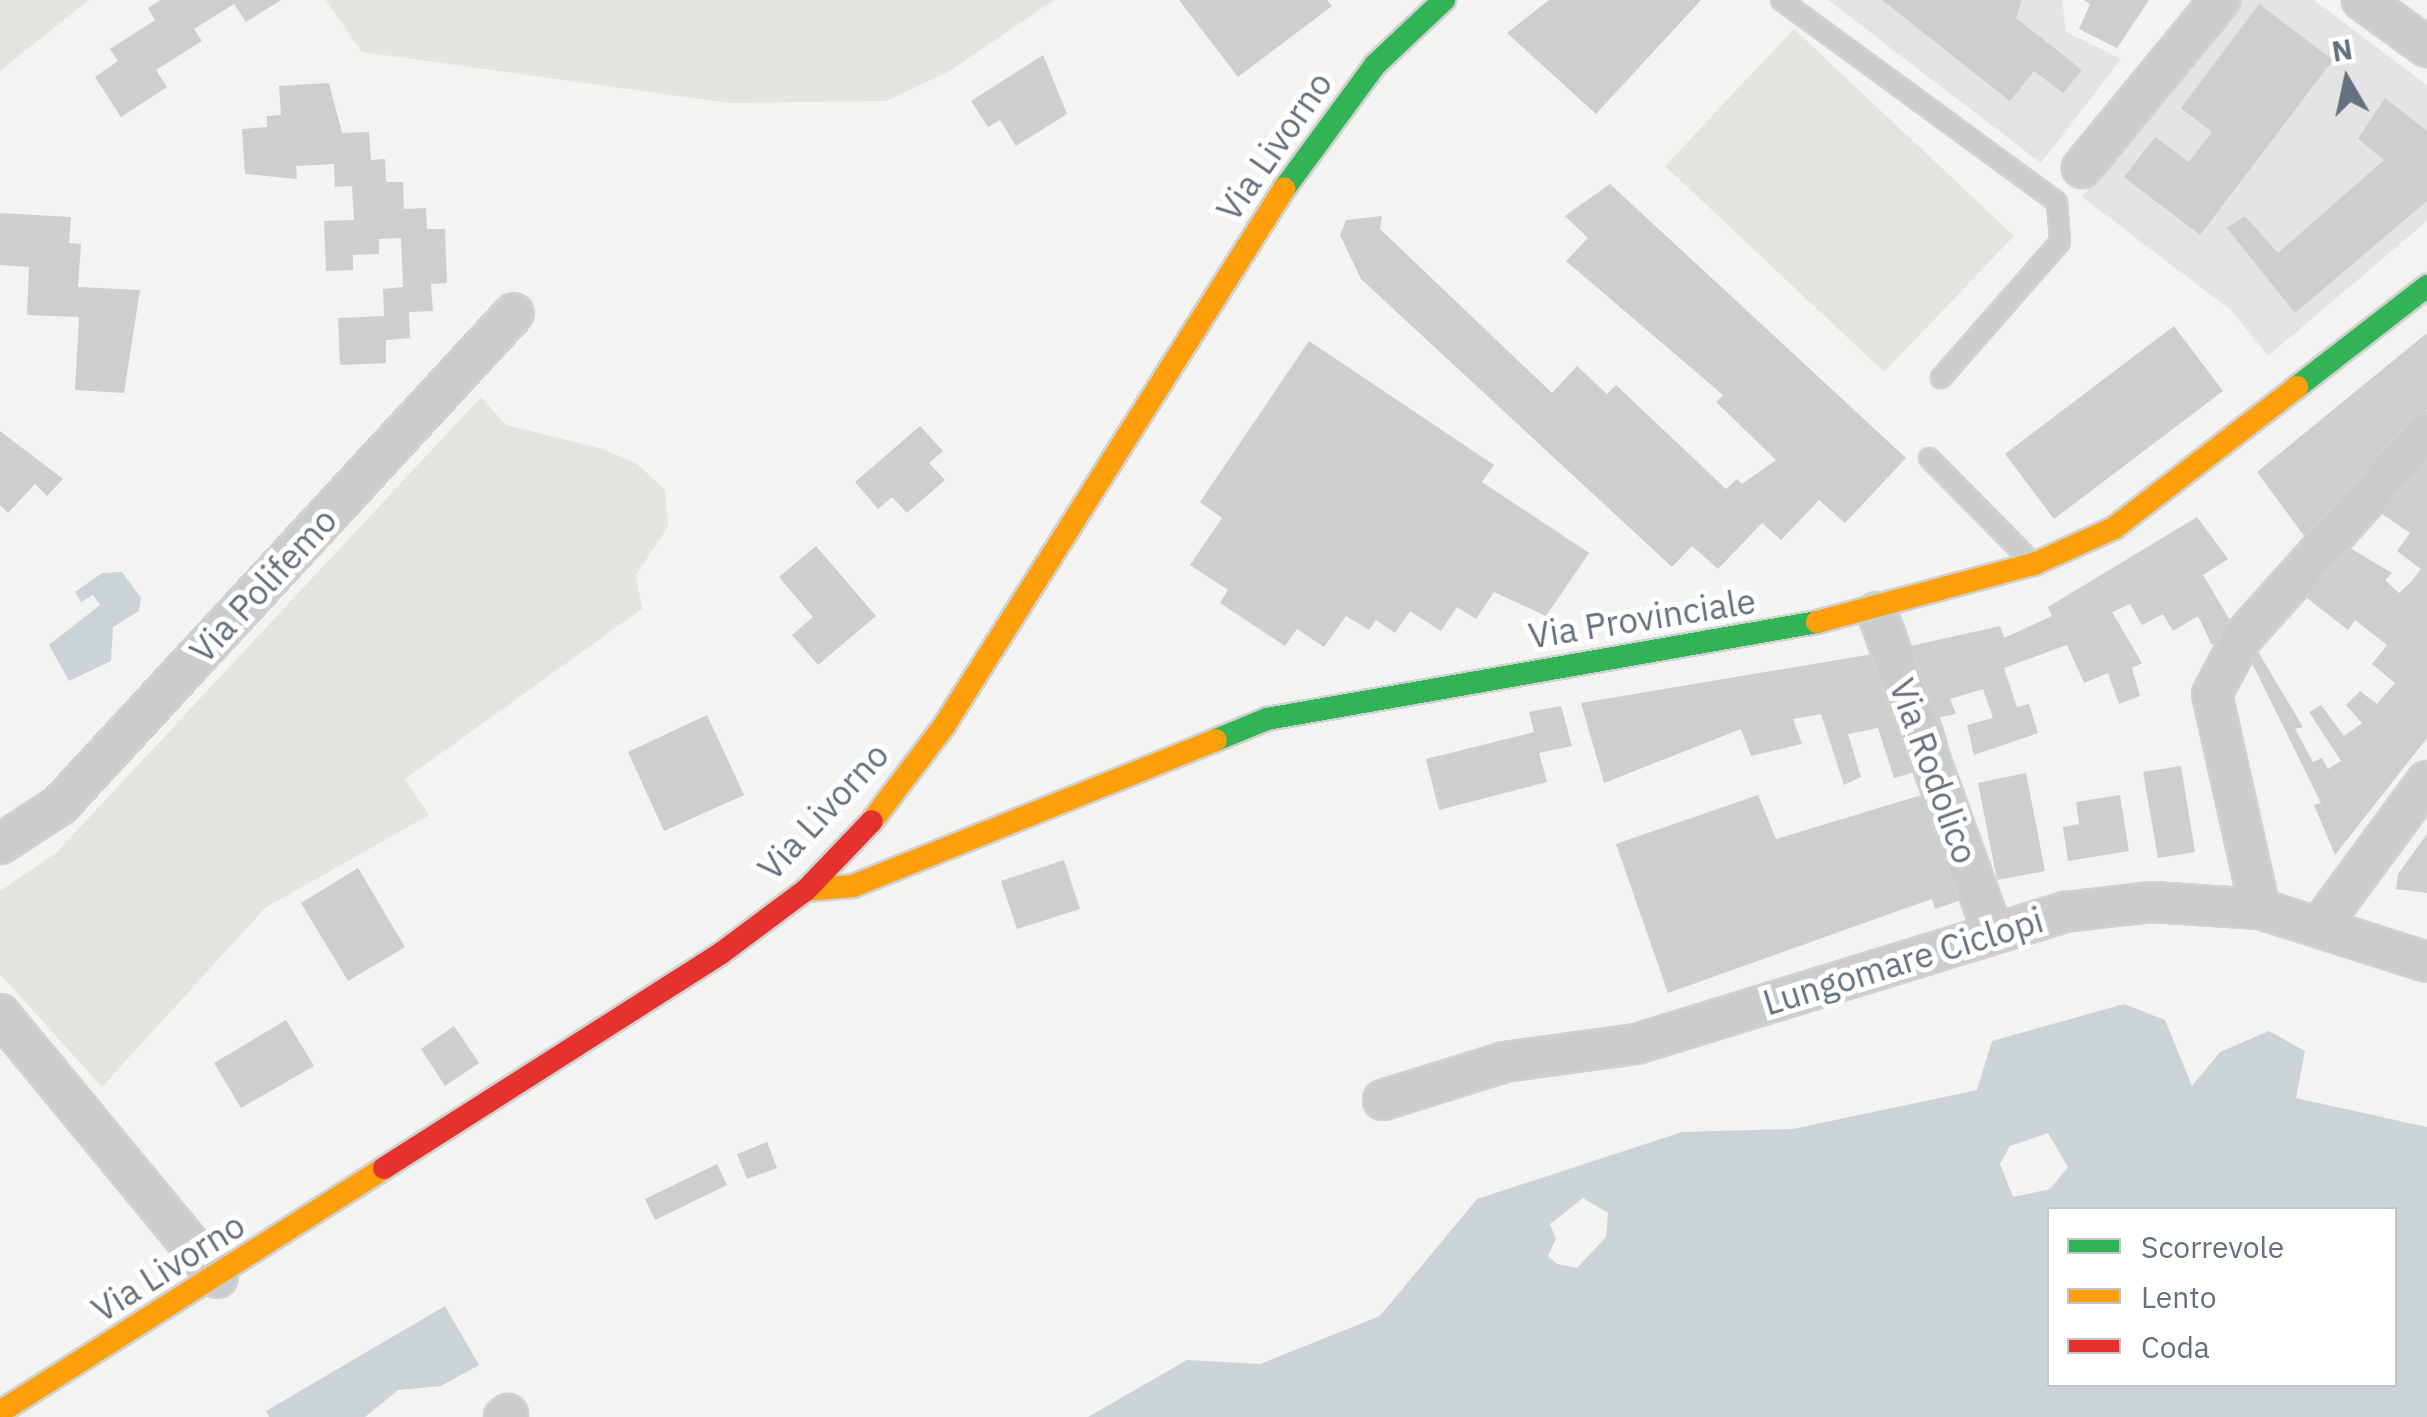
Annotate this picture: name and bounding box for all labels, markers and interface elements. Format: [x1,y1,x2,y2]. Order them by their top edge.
north arrow [2297,30,2397,130]
text: N [2329,30,2355,70]
street label: Via Livorno [1207,63,1341,229]
street label: Via Polifemo [181,499,345,671]
street label: Via Provinciale [1525,579,1759,657]
street label: Via Rodolico [1881,673,1987,869]
street label: Via Livorno [749,734,897,888]
street label: Lungomare Ciclopi [1758,898,2048,1024]
street label: Via Livorno [84,1204,252,1330]
legend [2047,1207,2397,1387]
text: Scorrevole [2141,1227,2284,1266]
text: Lento [2141,1277,2216,1316]
text: Coda [2141,1327,2210,1366]

